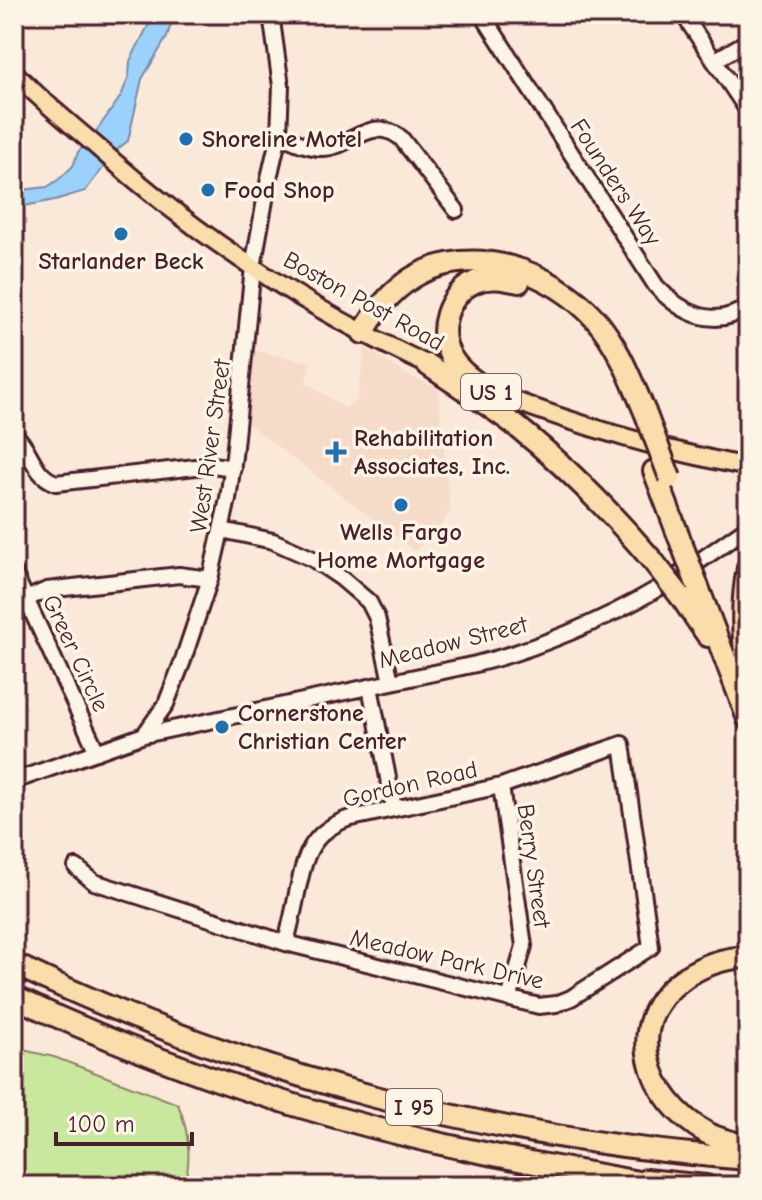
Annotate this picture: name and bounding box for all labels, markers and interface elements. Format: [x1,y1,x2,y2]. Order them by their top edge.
street label: Founders Way [565,113,667,251]
place label: Shoreline Motel [202,125,362,153]
marker: Shoreline Motel [177,130,195,148]
place label: Food Shop [224,176,335,204]
marker: Food Shop [199,181,217,199]
marker: Starlander Beck [112,225,130,243]
street label: Boston Post Road [279,245,449,357]
place label: Starlander Beck [38,247,204,275]
street label: West River Street [184,356,236,535]
road number: US 1 [461,374,521,410]
place label: Rehabilitation Associates, Inc. [354,424,510,480]
marker: Rehabilitation Associates, Inc. [325,441,347,463]
marker: Wells Fargo Home Mortgage [392,496,410,514]
place label: Wells Fargo Home Mortgage [317,518,485,574]
street label: Greer Circle [37,590,115,716]
street label: Meadow Street [376,610,531,674]
place label: Cornerstone Christian Center [238,699,407,755]
marker: Cornerstone Christian Center [213,718,231,736]
street label: Gordon Road [340,755,480,813]
street label: Berry Street [511,802,557,931]
street label: Meadow Park Drive [348,923,546,995]
road number: I 95 [386,1089,442,1125]
scale bar [56,1096,192,1146]
text: 100 m [68,1110,135,1138]

